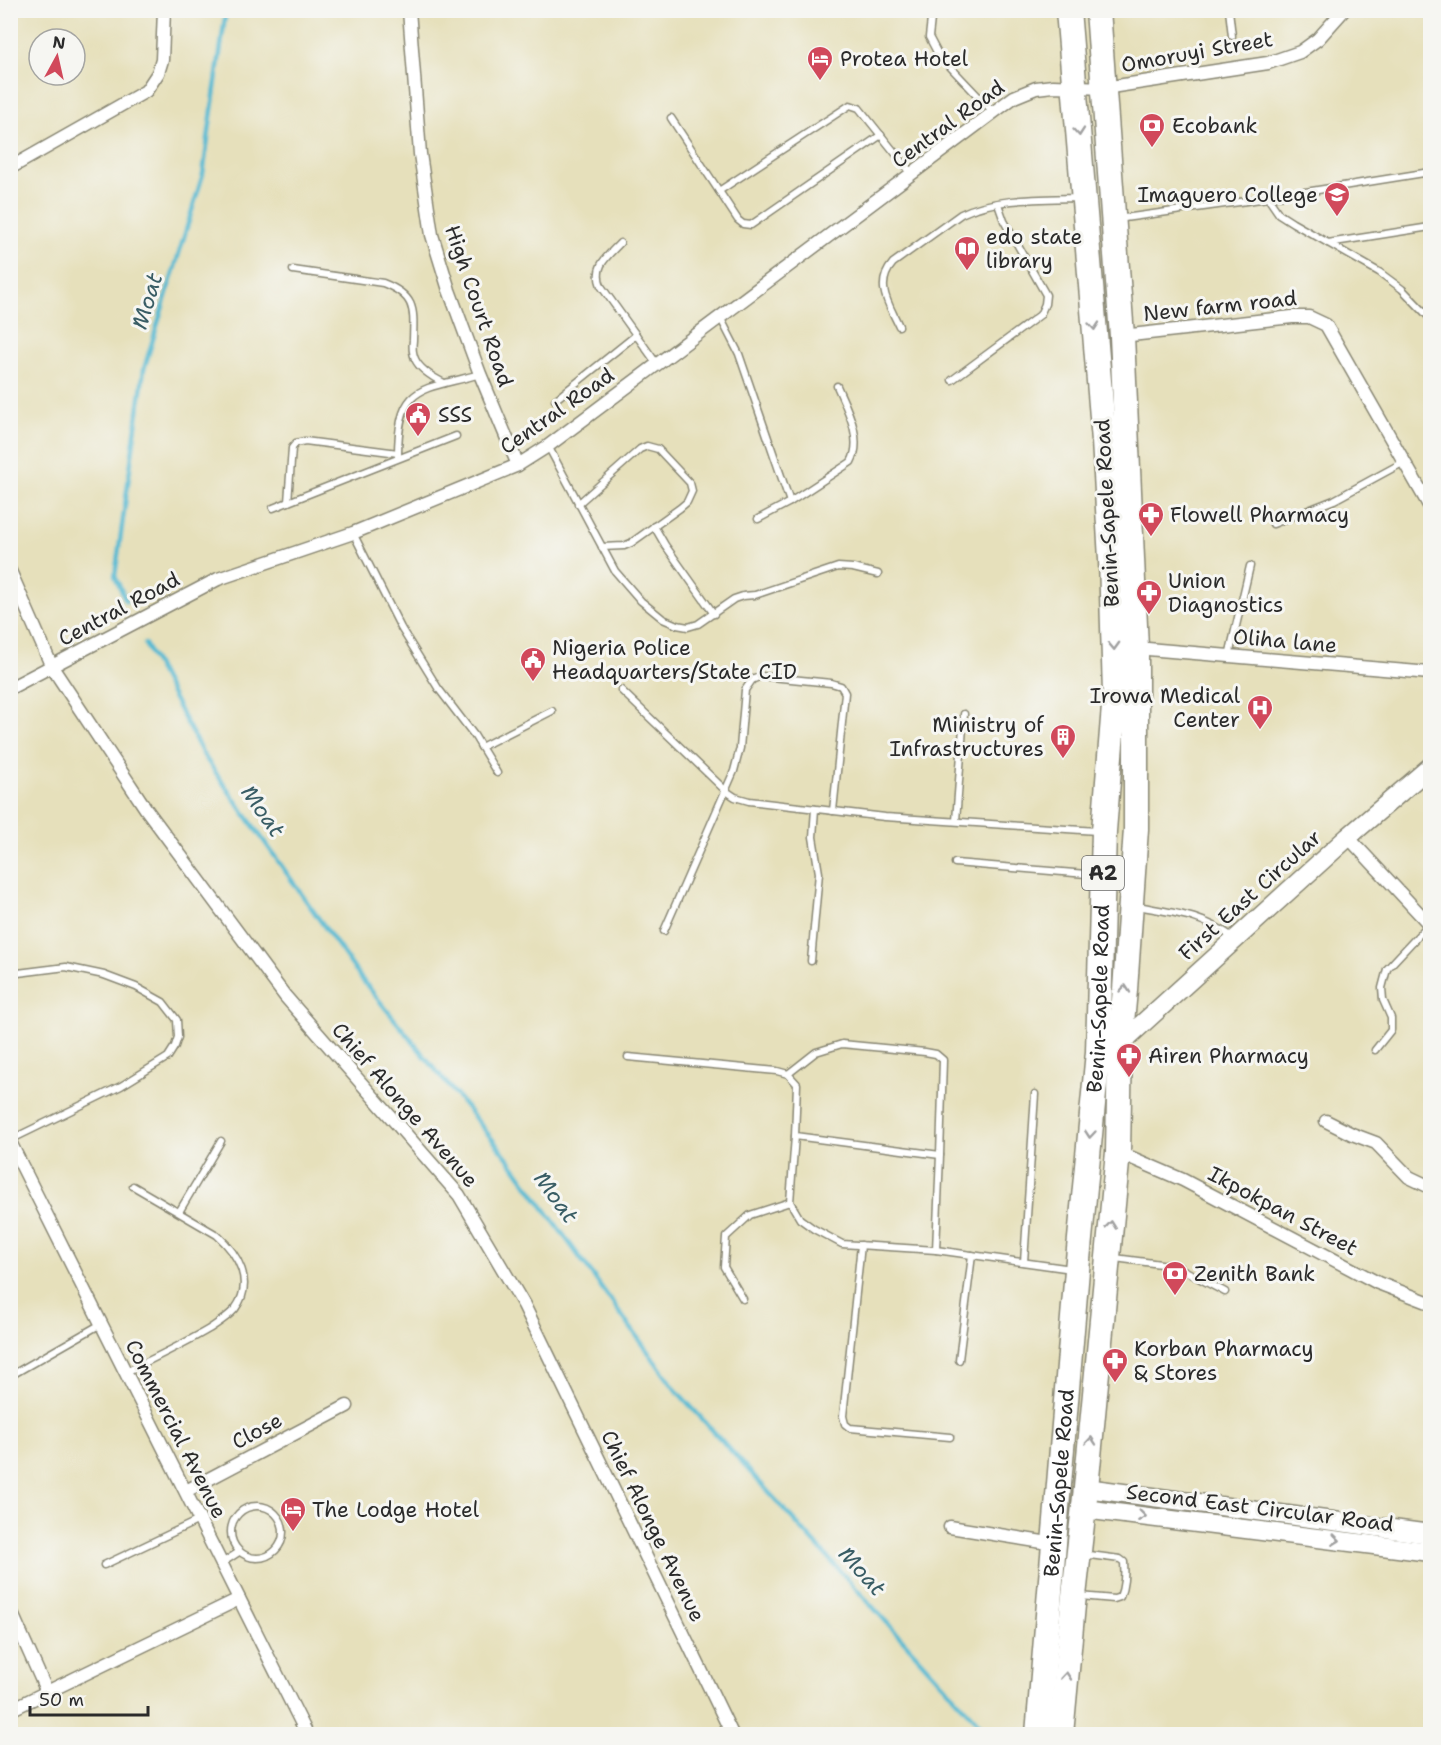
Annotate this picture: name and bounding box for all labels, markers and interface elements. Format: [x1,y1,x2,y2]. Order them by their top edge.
street label: Omoruyi Street [1119,25,1275,79]
north arrow [27,27,87,87]
text: N [51,31,67,54]
hotel icon: Protea Hotel [805,44,835,82]
place label: Protea Hotel [840,45,969,73]
street label: Central Road [886,73,1010,175]
bank icon: Ecobank [1137,111,1167,149]
place label: Ecobank [1172,112,1258,140]
one-way arrow [1072,127,1085,136]
school or university icon: Imaguero College [1322,180,1352,218]
place label: Imaguero College [1138,181,1318,209]
street label: High Court Road [438,221,520,391]
place label: edo state library [986,223,1082,275]
library icon: edo state library [952,234,982,272]
water label: Moat [125,269,169,333]
street label: New farm road [1142,284,1298,328]
one-way arrow [1088,321,1101,330]
street label: Central Road [494,361,620,461]
public building icon: SSS [403,400,433,438]
place label: SSS [438,401,472,429]
street label: Benin-Sapele Road [1088,418,1126,608]
pharmacy icon: Flowell Pharmacy [1136,500,1166,538]
place label: Flowell Pharmacy [1170,501,1349,529]
street label: Central Road [53,565,185,653]
place label: Union Diagnostics [1168,567,1283,619]
pharmacy icon: Union Diagnostics [1134,578,1164,616]
street label: Oliha lane [1232,623,1338,659]
place label: Nigeria Police Headquarters/State CID [552,634,797,686]
one-way arrow [1108,642,1120,651]
public building icon: Nigeria Police Headquarters/State CID [518,645,548,683]
place label: Irowa Medical Center [1090,682,1241,734]
hospital icon: Irowa Medical Center [1245,693,1275,731]
place label: Ministry of Infrastructures [890,711,1044,763]
building icon: Ministry of Infrastructures [1048,722,1078,760]
water label: Moat [235,779,292,843]
street label: First East Circular [1173,823,1327,967]
road number: A2 [1082,856,1124,890]
street label: Benin-Sapele Road [1080,904,1116,1094]
one-way arrow [1118,985,1131,994]
street label: Chief Alonge Avenue [326,1017,484,1193]
pharmacy icon: Airen Pharmacy [1114,1041,1144,1079]
place label: Airen Pharmacy [1148,1042,1309,1070]
one-way arrow [1084,1130,1097,1139]
street label: Ikpokpan Street [1203,1160,1363,1262]
water label: Moat [527,1165,585,1229]
one-way arrow [1104,1221,1117,1230]
bank icon: Zenith Bank [1160,1259,1190,1297]
place label: Zenith Bank [1194,1260,1315,1288]
street label: Commercial Avenue [119,1335,233,1523]
place label: Korban Pharmacy & Stores [1134,1335,1314,1387]
pharmacy icon: Korban Pharmacy & Stores [1100,1346,1130,1384]
street label: Benin-Sapele Road [1037,1388,1081,1578]
street label: Close [227,1406,287,1456]
street label: Chief Alonge Avenue [594,1425,712,1627]
one-way arrow [1084,1436,1097,1445]
street label: Second East Circular Road [1125,1478,1395,1538]
hotel icon: The Lodge Hotel [278,1495,308,1533]
place label: The Lodge Hotel [312,1496,480,1524]
one-way arrow [1138,1510,1147,1522]
one-way arrow [1331,1533,1340,1546]
water label: Moat [832,1540,892,1602]
one-way arrow [1059,1672,1072,1681]
scale bar [30,1679,148,1717]
text: 50 m [39,1688,84,1712]

